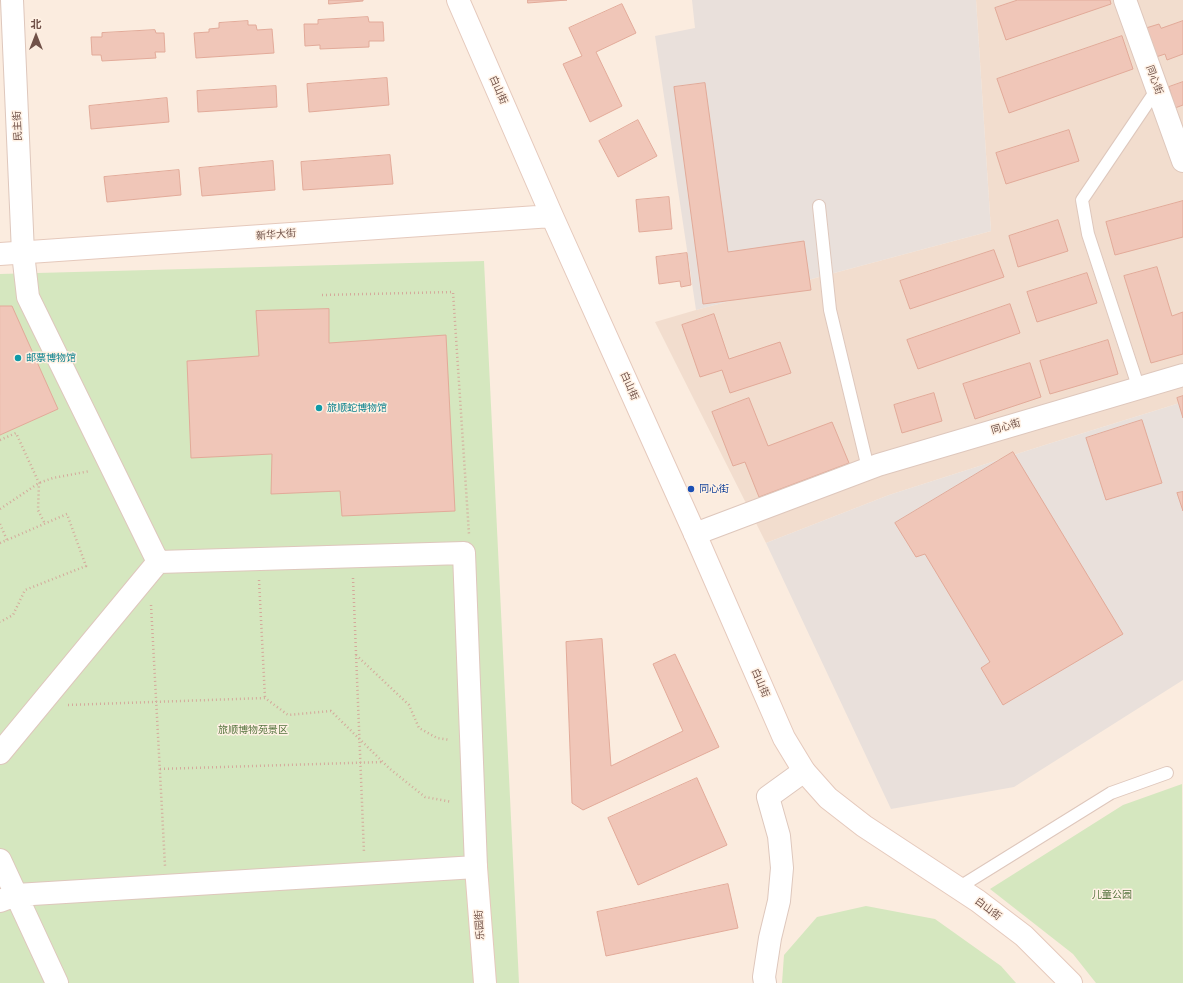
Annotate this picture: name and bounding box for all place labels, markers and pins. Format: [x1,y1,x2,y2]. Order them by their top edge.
place label: 邮票博物馆 [26,352,76,364]
marker: 邮票博物馆 [13,353,23,363]
place label: 旅顺蛇博物馆 [327,402,387,414]
marker: 旅顺蛇博物馆 [314,403,324,413]
place label: 同心街 [699,483,729,495]
marker: 同心街 [686,484,696,494]

